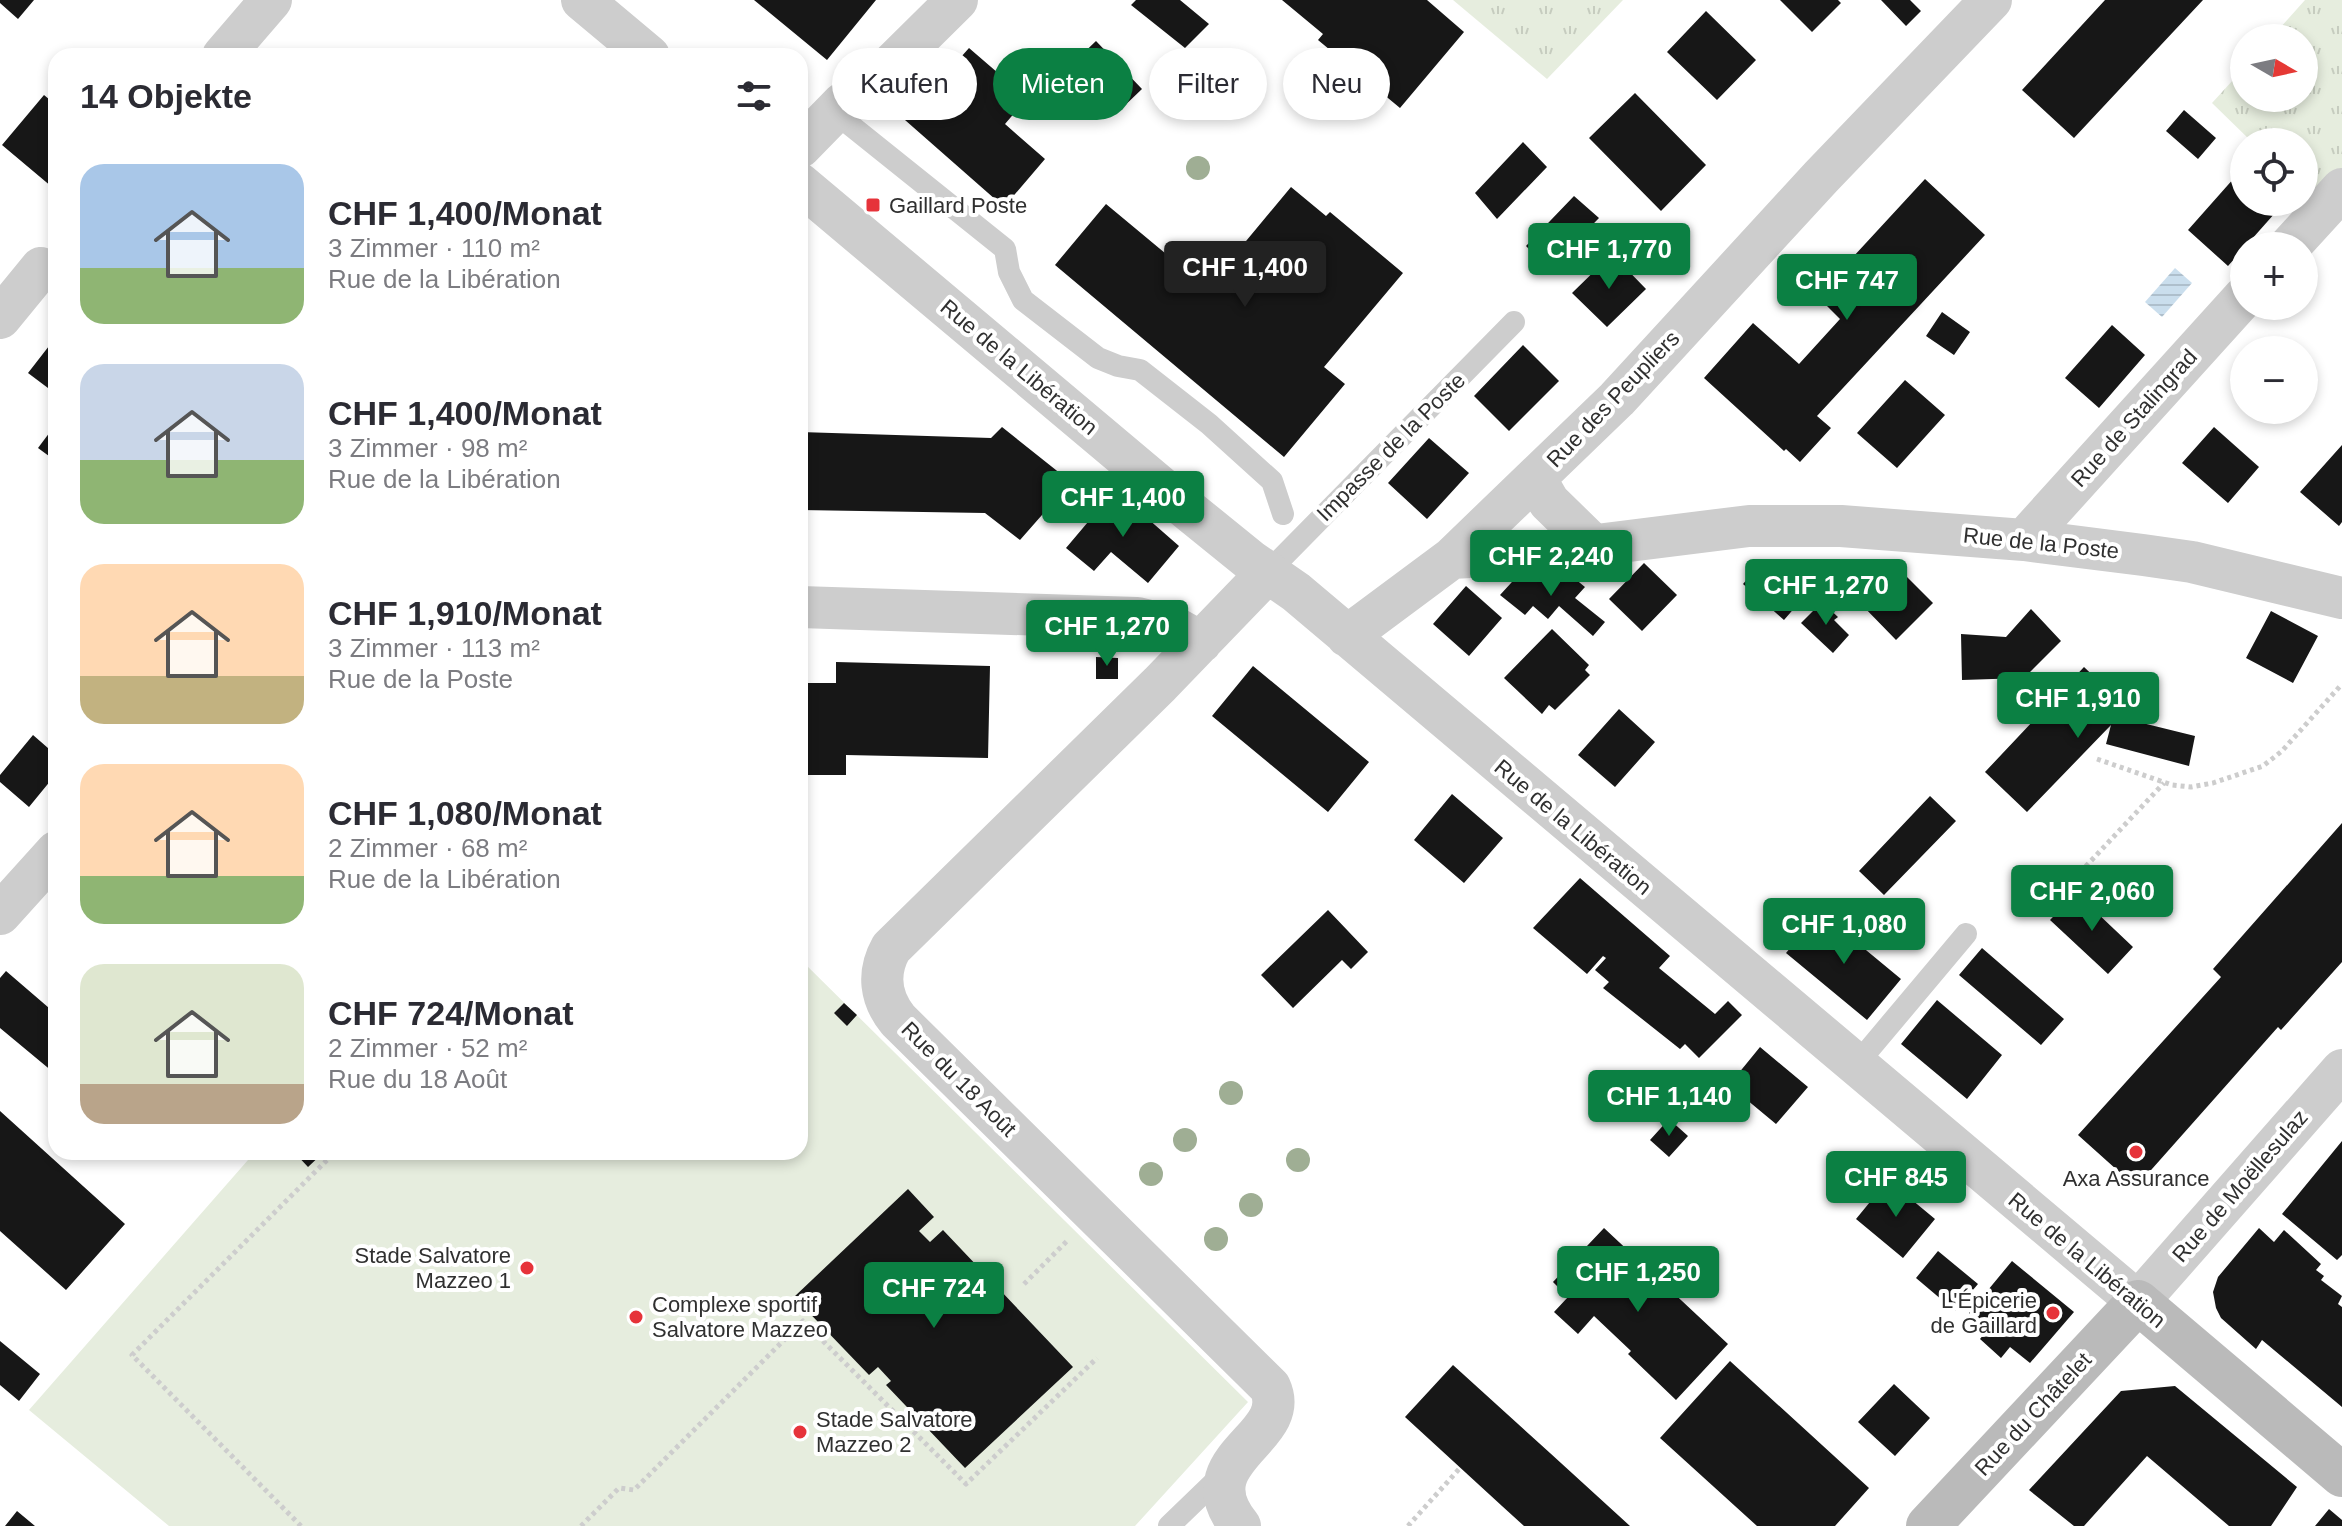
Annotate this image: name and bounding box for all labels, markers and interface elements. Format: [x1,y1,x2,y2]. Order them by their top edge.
north arrow [2230,24,2318,112]
map controls [2230,24,2318,424]
chip: Kaufen [832,48,977,120]
chip: Mieten [993,48,1133,120]
chip: Filter [1149,48,1267,120]
chip: Neu [1283,48,1390,120]
icon: filters [732,74,776,118]
text: 14 Objekte [80,77,252,115]
button: locate [2230,128,2318,216]
place label: Gaillard Poste [889,193,1027,218]
text: CHF 1,400/Monat [328,194,602,232]
icon: home [144,196,240,292]
marker: Gaillard Poste [864,196,882,214]
pin: CHF 1,770 [1517,223,1701,291]
button: + [2230,232,2318,320]
text: 3 Zimmer · 110 m² [328,233,540,263]
text: CHF 1,770 [1546,234,1672,264]
pin: CHF 1,400 [1153,241,1337,309]
text: CHF 1,400 [1182,252,1308,282]
pin: CHF 747 [1773,254,1921,322]
text: Rue de la Libération [328,264,561,294]
text: CHF 747 [1795,265,1899,295]
street label: Rue de la Libération [936,294,1102,440]
street label: Rue des Peupliers [1542,326,1684,472]
button: − [2230,336,2318,424]
street label: Rue de Stalingrad [2066,344,2202,492]
street label: Impasse de la Poste [1312,368,1470,526]
text: CHF 1,400/Monat [328,394,602,432]
icon: home [144,396,240,492]
text: 3 Zimmer · 98 m² [328,433,527,463]
text: Rue de la Libération [328,464,561,494]
pin: CHF 1,400 [1031,471,1215,539]
text: CHF 1,400 [1060,482,1186,512]
street label: Rue de la Poste [1962,522,2120,564]
pin: CHF 2,240 [1459,530,1643,598]
text: CHF 2,240 [1488,541,1614,571]
pin: CHF 1,270 [1734,559,1918,627]
text: CHF 1,270 [1763,570,1889,600]
text: CHF 1,910/Monat [328,594,602,632]
icon: home [144,596,240,692]
pin: CHF 1,270 [1015,600,1199,668]
text: CHF 1,270 [1044,611,1170,641]
text: 3 Zimmer · 113 m² [328,633,540,663]
text: Rue de la Poste [328,664,513,694]
pin: CHF 1,910 [1986,672,2170,740]
text: CHF 1,910 [2015,683,2141,713]
street label: Rue de la Libération [1490,754,1656,900]
text: CHF 1,080/Monat [328,794,602,832]
icon: home [144,796,240,892]
text: 2 Zimmer · 68 m² [328,833,527,863]
text: Rue de la Libération [328,864,561,894]
pin: CHF 2,060 [2000,865,2184,933]
text: CHF 2,060 [2029,876,2155,906]
pin: CHF 1,080 [1752,898,1936,966]
text: CHF 1,080 [1781,909,1907,939]
text: CHF 724/Monat [328,994,574,1032]
icon: home [144,996,240,1092]
street label: Rue du 18 Août [897,1017,1021,1141]
text: 2 Zimmer · 52 m² [328,1033,527,1063]
text: Rue du 18 Août [328,1064,507,1094]
pin: CHF 1,140 [1577,1070,1761,1138]
text: CHF 1,140 [1606,1081,1732,1111]
street label: Rue de Moëllesulaz [2167,1105,2313,1267]
marker: Axa Assurance [2127,1143,2145,1161]
pin: CHF 845 [1822,1151,1970,1219]
text: CHF 845 [1844,1162,1948,1192]
place label: Axa Assurance [2063,1166,2209,1191]
street label: Rue de la Libération [2004,1187,2170,1333]
place label: Stade Salvatore Mazzeo 1 [354,1243,511,1293]
pin: CHF 1,250 [1546,1246,1730,1314]
text: CHF 1,250 [1575,1257,1701,1287]
marker: Stade Salvatore Mazzeo 1 [518,1259,536,1277]
pin: CHF 724 [860,1262,1008,1330]
text: CHF 724 [882,1273,986,1303]
place label: L'Épicerie de Gaillard [1931,1288,2037,1338]
place label: Complexe sportif Salvatore Mazzeo [652,1292,828,1342]
marker: L'Épicerie de Gaillard [2044,1304,2062,1322]
marker: Complexe sportif Salvatore Mazzeo [627,1308,645,1326]
street label: Rue du Châtelet [1970,1347,2096,1481]
place label: Stade Salvatore Mazzeo 2 [816,1407,973,1457]
marker: Stade Salvatore Mazzeo 2 [791,1423,809,1441]

